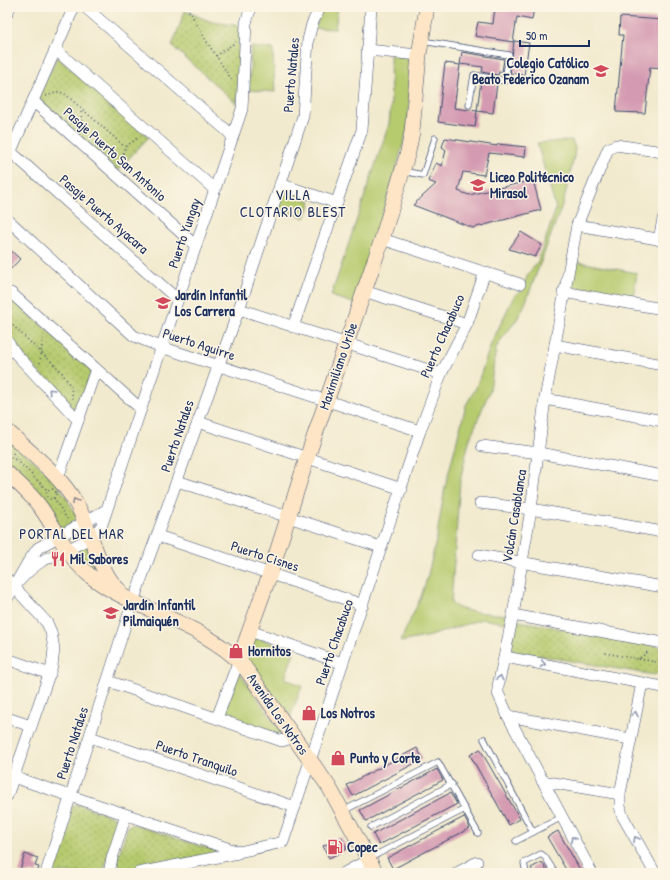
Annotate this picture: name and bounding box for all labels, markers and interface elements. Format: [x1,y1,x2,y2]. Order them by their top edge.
scale bar [520,22,589,48]
text: 50 m [526,27,547,44]
street label: Puerto Natales [278,37,303,113]
place label: Colegio Católico Beato Federico Ozanam [472,53,589,88]
school or university icon: Colegio Católico Beato Federico Ozanam [592,62,610,80]
street label: Pasaje Puerto San Antonio [59,102,171,206]
place label: Liceo Politécnico Mirasol [490,167,574,202]
street label: Pasaje Puerto Ayacara [55,170,153,259]
school or university icon: Liceo Politécnico Mirasol [469,176,487,194]
district label: VILLA CLOTARIO BLEST [240,184,346,222]
street label: Puerto Yungay [163,195,205,271]
place label: Jardín Infantil Los Carrera [175,285,248,320]
street label: Puerto Chacabuco [415,291,469,380]
school or university icon: Jardín Infantil Los Carrera [154,294,172,312]
street label: Maximiliano Uribe [314,319,361,412]
street label: Puerto Aguirre [160,323,238,365]
one-way arrow [48,388,56,396]
street label: Puerto Natales [155,397,198,474]
street label: Volcán Casablanca [497,468,530,564]
one-way arrow [72,498,79,505]
district label: PORTAL DEL MAR [19,523,125,544]
street label: Puerto Cisnes [229,536,302,575]
place label: Mil Sabores [70,549,129,568]
restaurant icon: Mil Sabores [49,550,67,568]
place label: Jardín Infantil Pilmaiquén [123,595,196,632]
street label: Puerto Chacabuco [310,596,357,687]
school or university icon: Jardín Infantil Pilmaiquén [102,604,120,622]
place label: Hornitos [248,641,292,660]
shop icon: Hornitos [227,642,245,660]
one-way arrow [540,660,546,668]
street label: Avenida Los Notros [243,669,314,758]
one-way arrow [496,675,504,681]
place label: Los Notros [321,703,375,722]
street label: Puerto Natales [51,704,92,781]
shop icon: Los Notros [300,704,318,722]
one-way arrow [631,711,639,717]
street label: Puerto Tranquilo [153,735,241,781]
place label: Punto y Corte [350,748,421,769]
shop icon: Punto y Corte [329,749,347,767]
one-way arrow [571,836,578,843]
one-way arrow [633,836,640,843]
place label: Copec [347,837,378,858]
fuel station icon: Copec [326,838,344,856]

